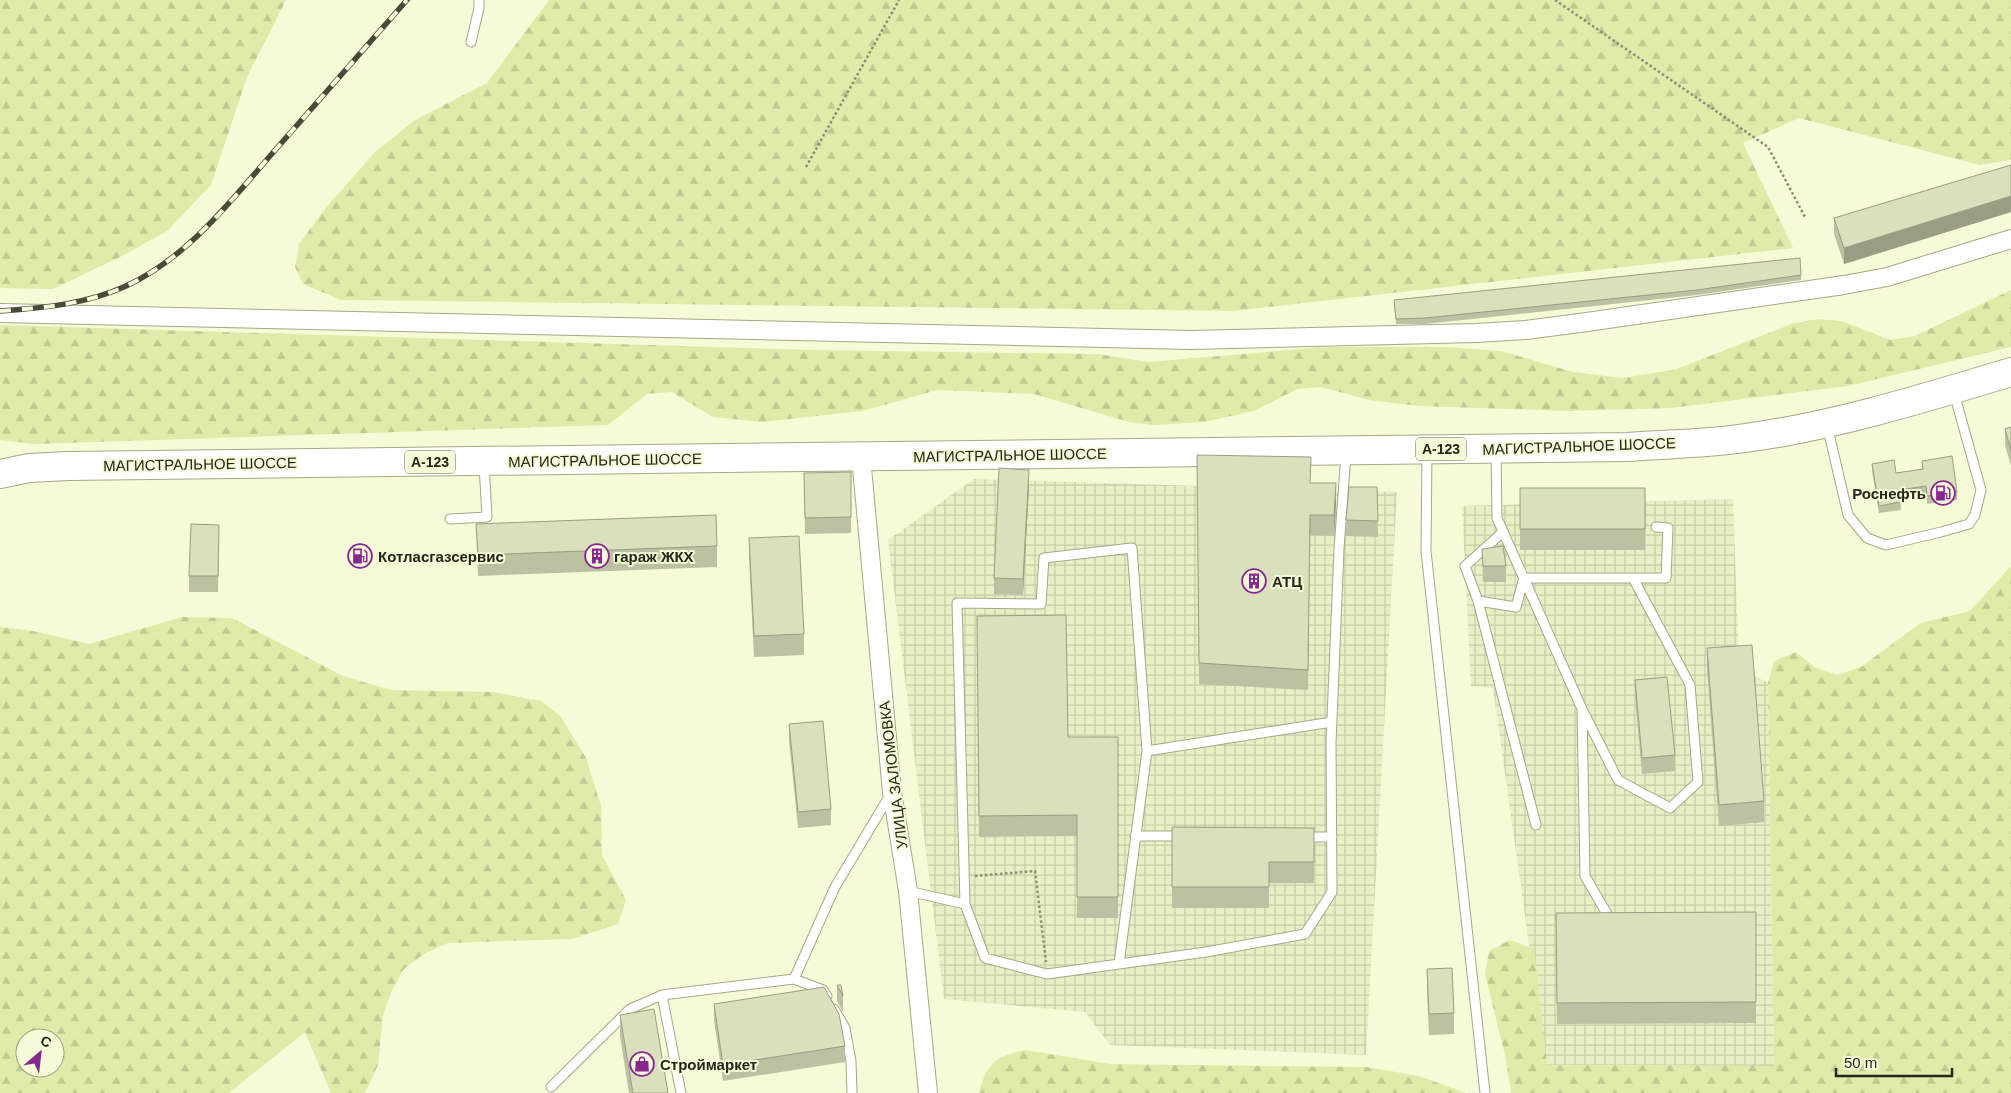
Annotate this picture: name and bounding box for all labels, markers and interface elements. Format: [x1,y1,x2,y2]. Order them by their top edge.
street label: МАГИСТРАЛЬНОЕ ШОССЕ [1482,434,1676,458]
road number: А-123 [1416,438,1466,460]
street label: МАГИСТРАЛЬНОЕ ШОССЕ [913,445,1107,465]
street label: МАГИСТРАЛЬНОЕ ШОССЕ [508,450,702,470]
road number: А-123 [405,451,455,474]
street label: МАГИСТРАЛЬНОЕ ШОССЕ [103,454,297,474]
fuel station icon: Роснефть [1930,480,1956,506]
place label: Роснефть [1852,485,1926,502]
fuel station icon: Котласгазсервис [347,543,373,569]
building icon: гараж ЖКХ [584,543,610,569]
place label: Котласгазсервис [378,548,504,565]
place label: гараж ЖКХ [614,548,694,565]
building icon: АТЦ [1241,568,1267,594]
place label: АТЦ [1272,573,1302,590]
street label: УЛИЦА ЗАЛОМОВКА [875,700,911,850]
north arrow [15,1028,65,1078]
text: С [38,1032,54,1051]
scale bar [1836,1046,1952,1078]
shop icon: Строймаркет [629,1051,655,1077]
text: 50 m [1844,1054,1877,1071]
place label: Строймаркет [660,1056,757,1073]

